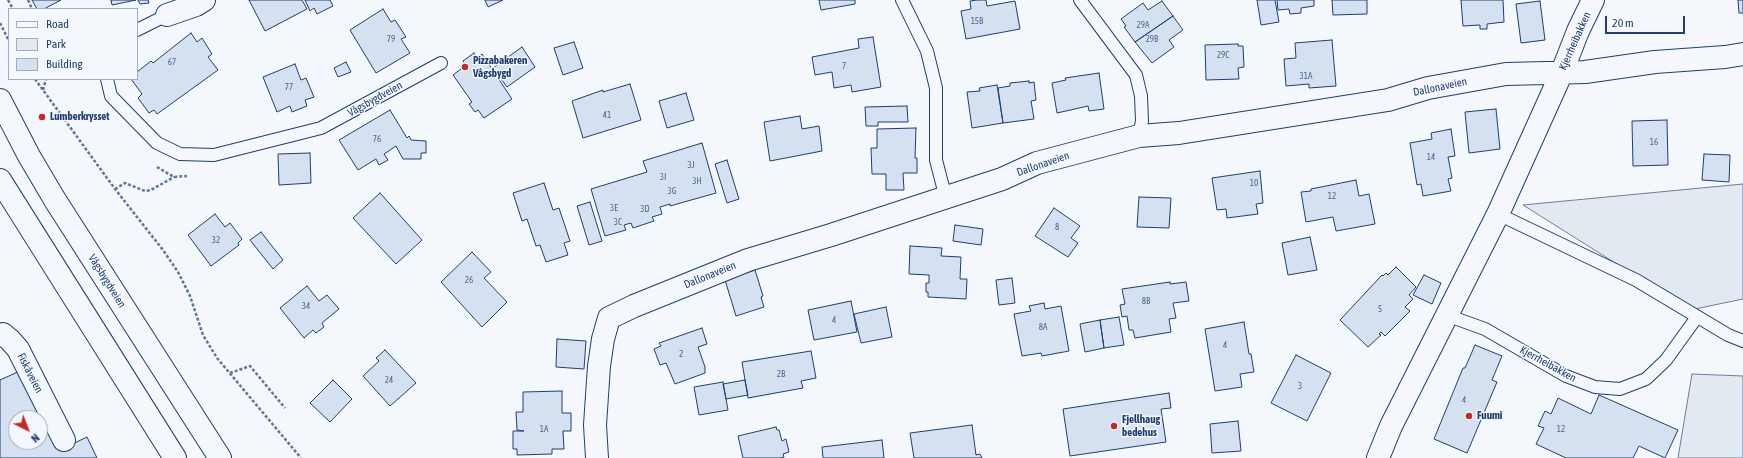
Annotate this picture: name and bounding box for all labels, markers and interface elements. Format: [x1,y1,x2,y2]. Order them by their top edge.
legend [8,8,138,80]
scale bar [1607,8,1687,34]
street label: Kjerrheibakken [1556,10,1594,72]
house number: 15B [971,16,983,26]
text: 20 m [1612,16,1634,30]
text: Road [46,17,69,31]
house number: 29A [1137,20,1149,30]
house number: 79 [387,34,395,44]
house number: 29B [1146,34,1158,44]
text: Park [46,37,66,51]
house number: 29C [1217,50,1229,60]
place label: Pizzabakeren Vågsbygd [473,54,527,80]
text: Building [46,57,83,71]
house number: 67 [168,57,176,67]
house number: 7 [842,61,846,71]
marker: Pizzabakeren Vågsbygd [460,62,470,72]
house number: 31A [1300,71,1312,81]
street label: Dallonaveien [1412,75,1468,99]
street label: Vågsbygdveien [345,79,405,119]
house number: 77 [285,82,293,92]
place label: Lumberkrysset [50,110,109,124]
house number: 41 [603,110,611,120]
marker: Lumberkrysset [37,112,47,122]
house number: 76 [373,134,381,144]
house number: 16 [1650,137,1658,147]
street label: Dallonaveien [1015,149,1071,179]
house number: 14 [1427,152,1435,162]
house number: 3J [687,160,695,170]
house number: 3I [660,172,666,182]
house number: 3H [692,176,702,186]
house number: 10 [1250,178,1258,188]
house number: 3G [668,186,676,196]
house number: 12 [1328,191,1336,201]
house number: 3E [610,203,618,213]
house number: 3D [640,204,650,214]
house number: 3C [614,217,622,227]
house number: 8 [1055,222,1059,232]
house number: 32 [212,235,220,245]
street label: Vågsbygdveien [85,252,129,310]
street label: Dallonaveien [682,259,738,291]
house number: 26 [465,275,473,285]
house number: 8B [1142,296,1150,306]
house number: 34 [302,301,310,311]
house number: 5 [1378,304,1382,314]
house number: 4 [832,315,836,325]
house number: 8A [1039,322,1047,332]
house number: 4 [1223,340,1227,350]
street label: Kjerrheibakken [1518,343,1578,385]
house number: 2 [679,349,683,359]
street label: Fiskåveien [14,351,46,395]
house number: 2B [777,369,785,379]
house number: 24 [385,375,393,385]
house number: 3 [1298,381,1302,391]
house number: 4 [1462,395,1466,405]
place label: Fuumi [1477,409,1502,423]
north arrow [8,410,48,450]
marker: Fuumi [1464,411,1474,421]
place label: Fjellhaug bedehus [1122,413,1160,439]
marker: Fjellhaug bedehus [1109,421,1119,431]
house number: 1A [540,424,548,434]
house number: 12 [1557,424,1565,434]
text: N [29,432,42,445]

